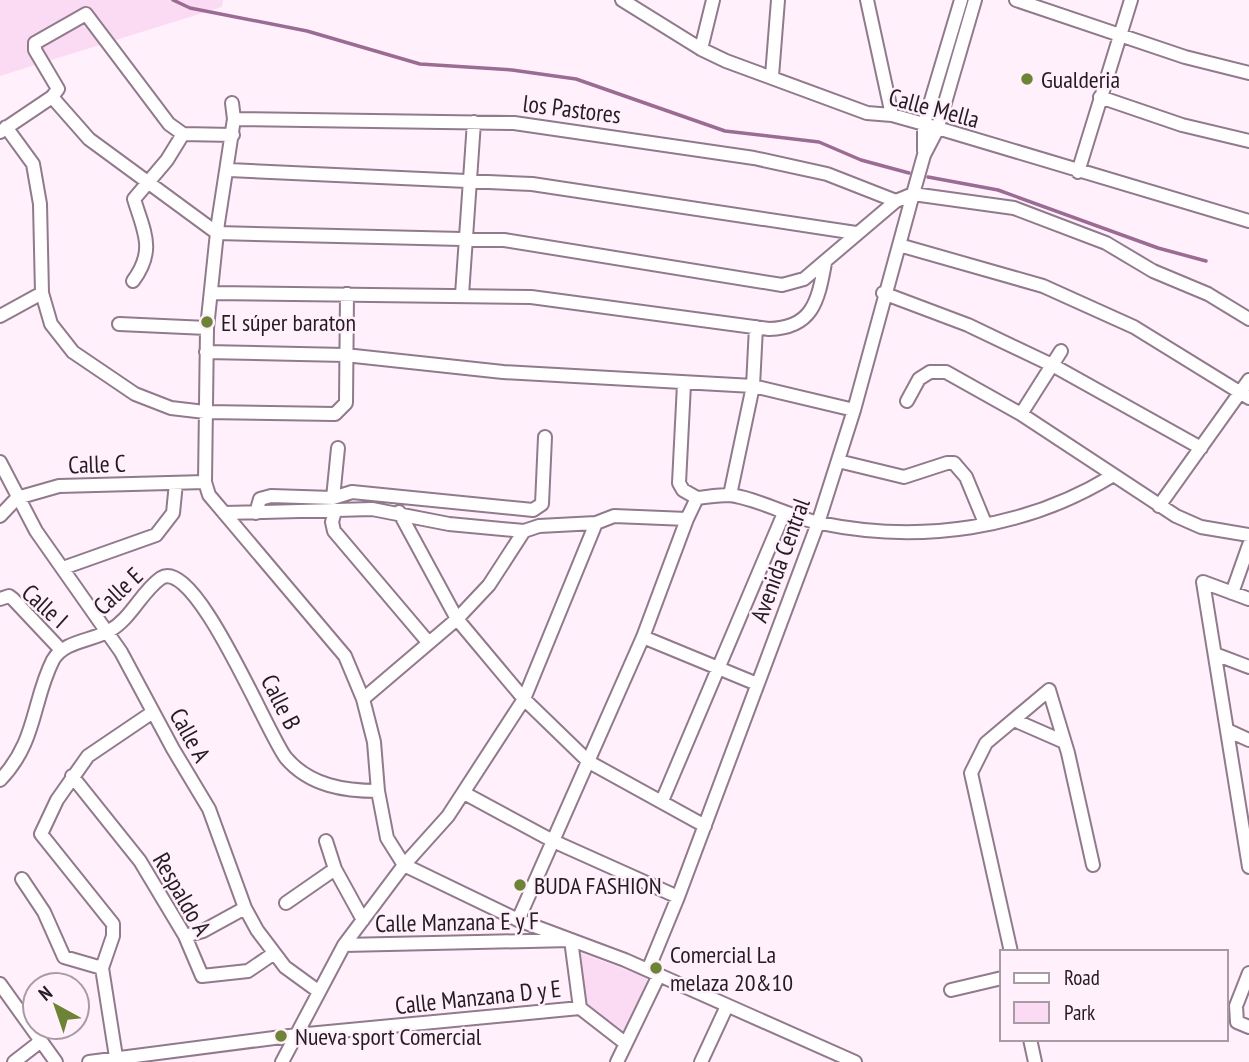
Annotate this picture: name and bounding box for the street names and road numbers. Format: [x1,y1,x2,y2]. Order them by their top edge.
street label: Calle Mella [885,81,983,135]
street label: los Pastores [521,88,623,130]
street label: Calle C [68,448,126,480]
street label: Avenida Central [743,493,817,626]
street label: Calle E [87,560,149,622]
street label: Calle I [15,577,75,635]
street label: Calle B [254,669,308,735]
street label: Calle A [163,702,218,768]
street label: Respaldo A [146,847,218,942]
street label: Calle Manzana E y F [375,905,539,939]
street label: Calle Manzana D y E [394,973,562,1021]

